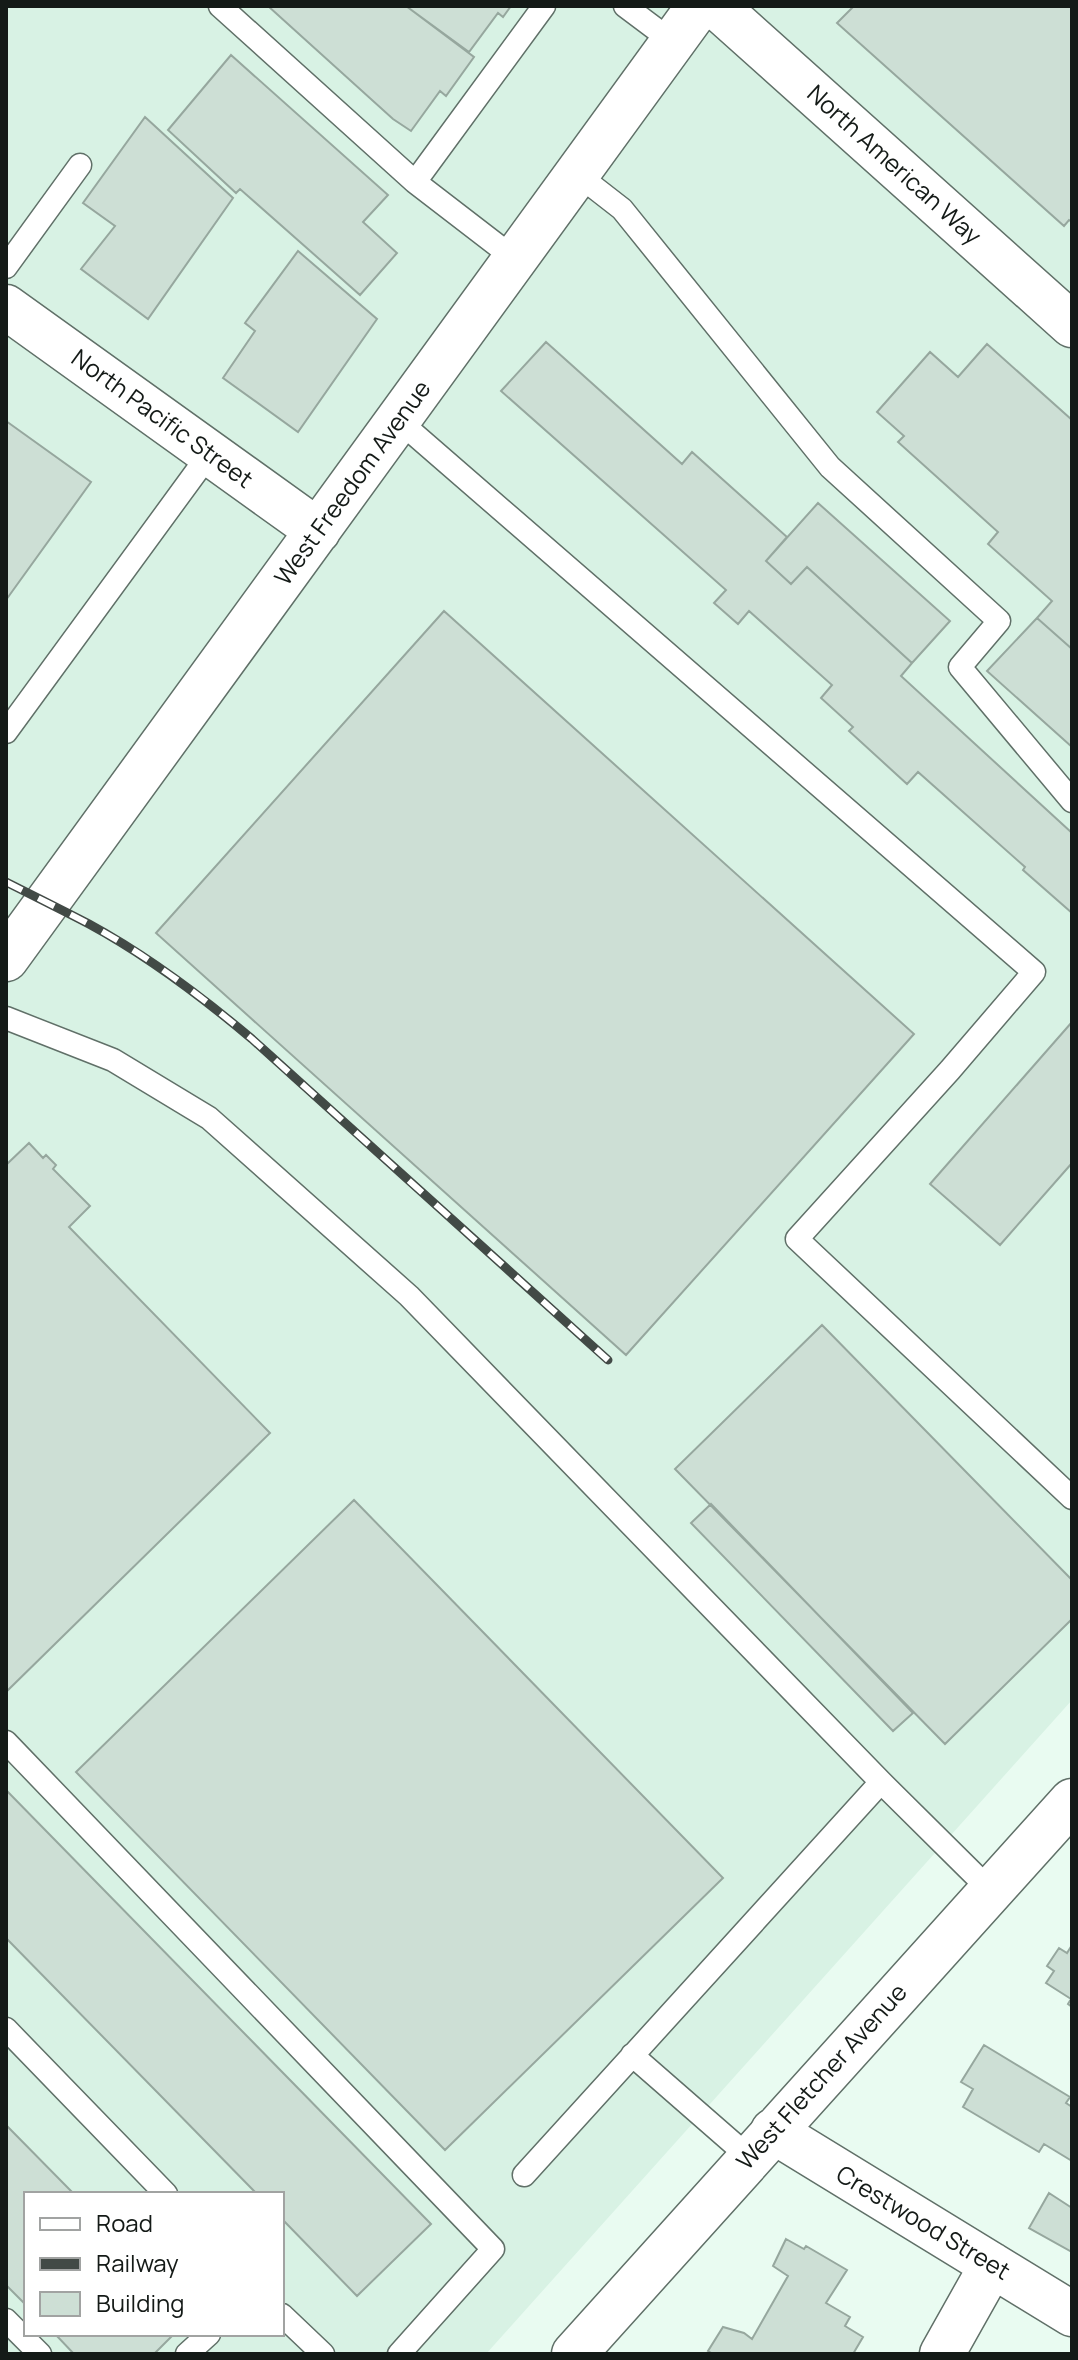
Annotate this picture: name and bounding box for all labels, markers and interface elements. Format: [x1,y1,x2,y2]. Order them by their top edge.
street label: North American Way [801,77,990,251]
street label: North Pacific Street [65,341,260,495]
street label: West Freedom Avenue [266,373,438,591]
street label: West Fletcher Avenue [728,1976,913,2176]
street label: Crestwood Street [831,2157,1017,2287]
legend [24,2192,284,2336]
text: Road [96,2206,153,2239]
text: Railway [96,2246,179,2279]
text: Building [96,2286,184,2319]

